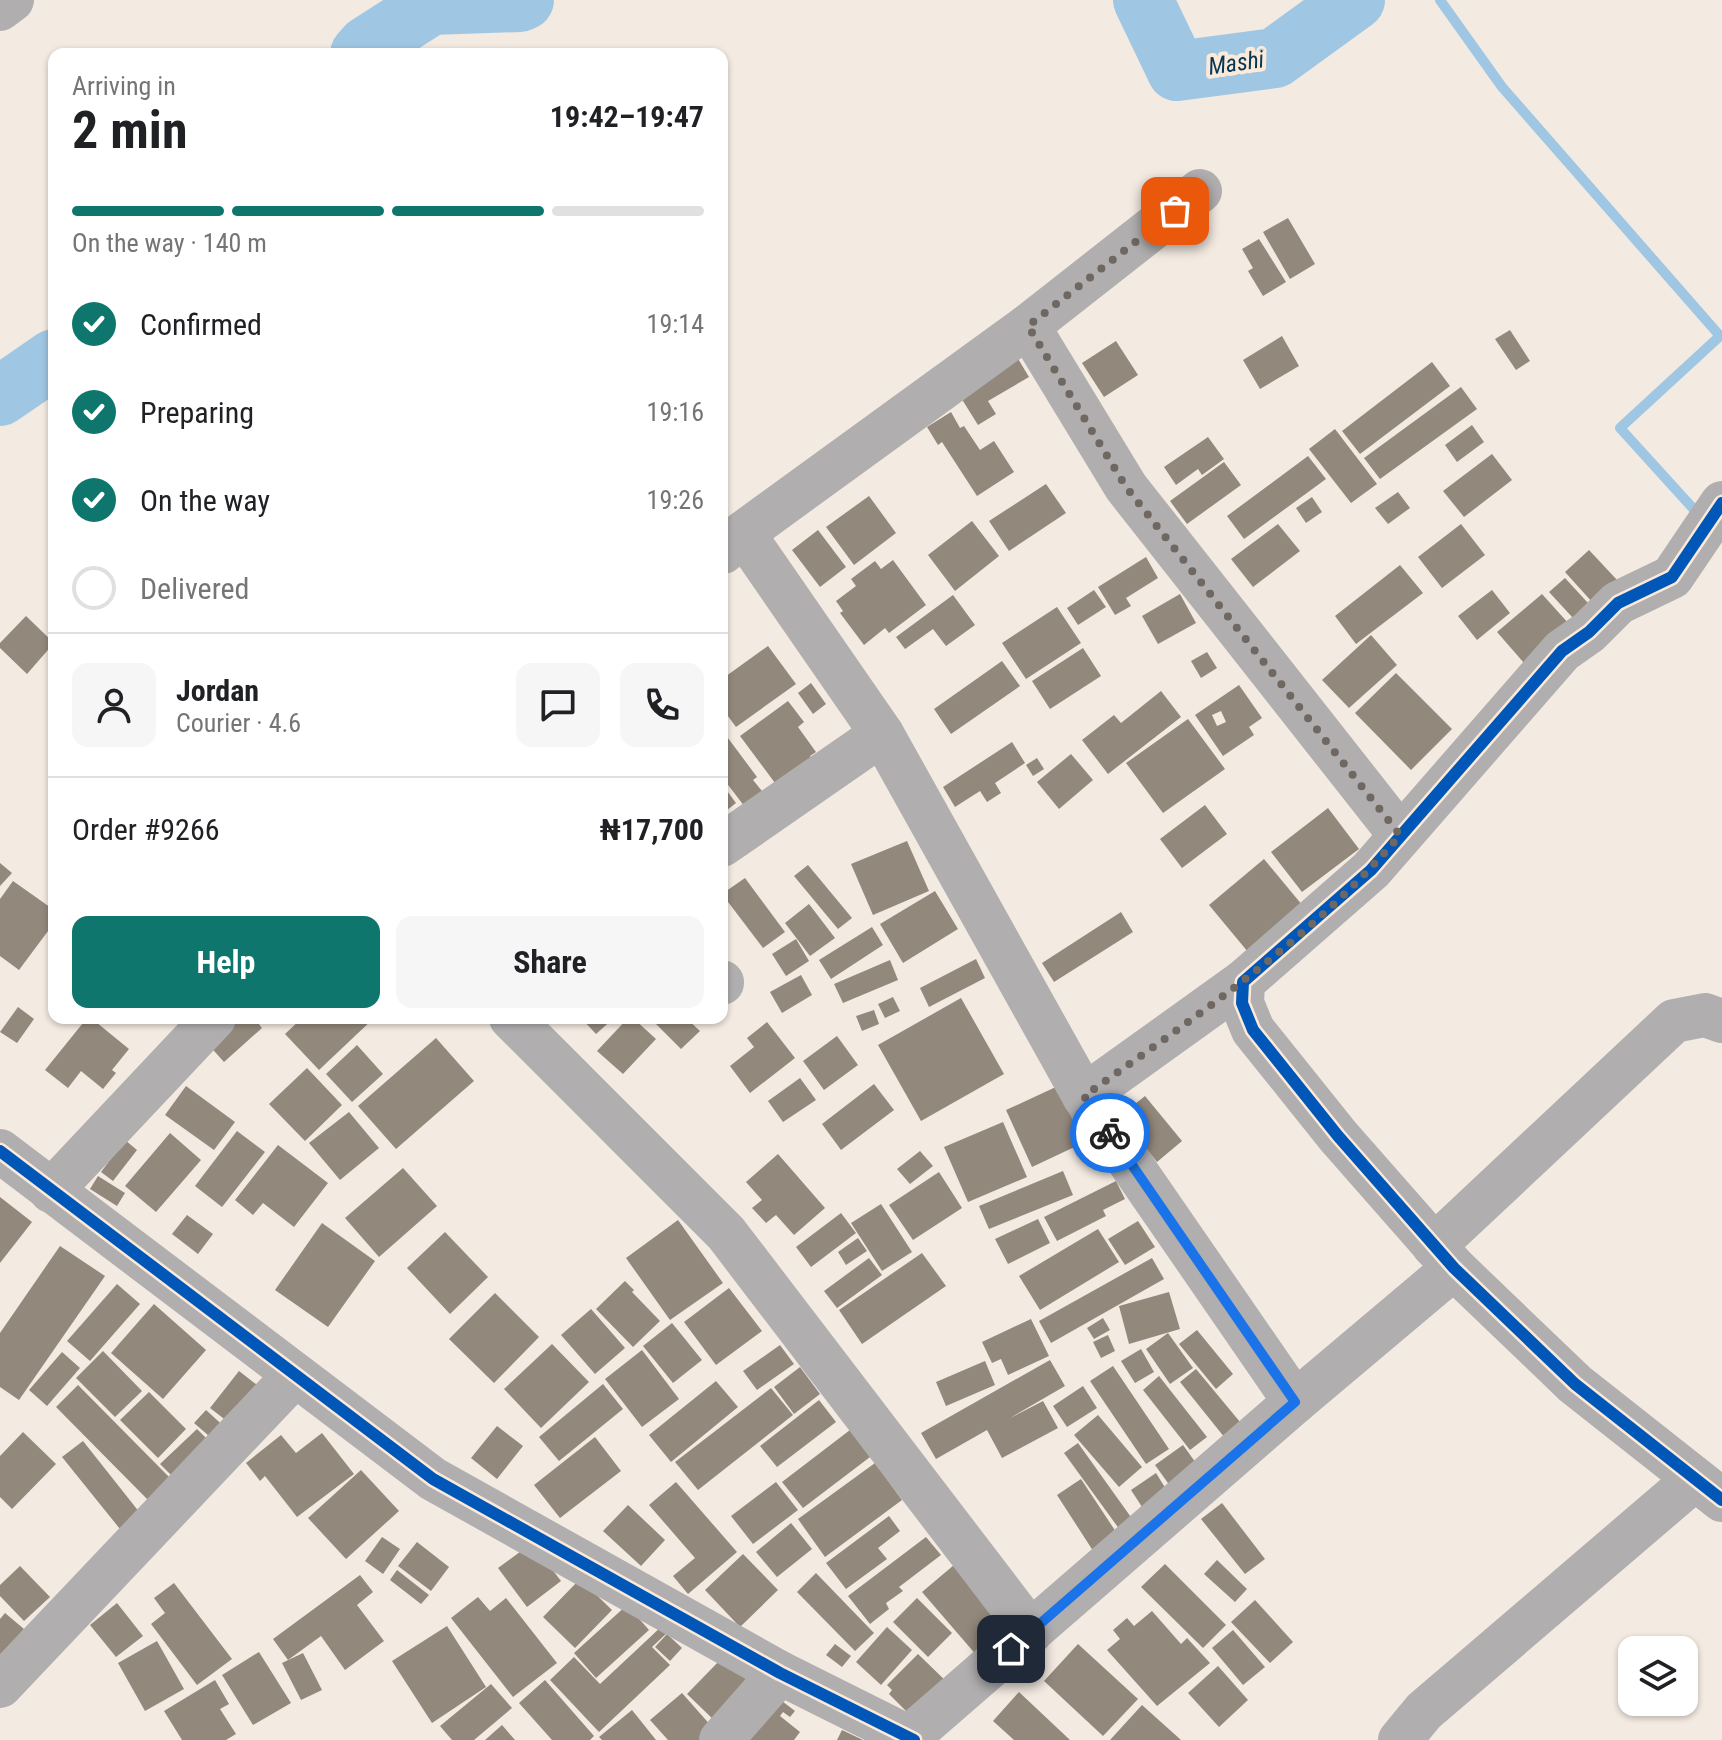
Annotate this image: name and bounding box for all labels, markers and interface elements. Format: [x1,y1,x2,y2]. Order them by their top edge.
water label: Mashi [1206,45,1266,81]
text: Arriving in [72,71,176,101]
text: 19:42–19:47 [550,99,704,134]
text: 2 min [72,100,188,161]
pin [1141,177,1209,245]
icon: bag [1153,189,1197,233]
text: On the way · 140 m [72,228,267,258]
icon: check [72,302,116,346]
text: Confirmed [140,307,262,342]
text: 19:14 [647,309,704,339]
icon: check [72,390,116,434]
text: Preparing [140,395,254,430]
text: 19:16 [647,397,704,427]
icon: check [72,478,116,522]
text: On the way [140,483,270,518]
text: 19:26 [647,485,704,515]
text: Delivered [140,571,249,606]
button: person [72,663,156,747]
button: chat [516,663,600,747]
button: phone [620,663,704,747]
text: Jordan [176,673,259,708]
text: Courier · 4.6 [176,708,301,738]
text: Order #9266 [72,812,220,847]
text: ₦17,700 [599,812,704,847]
button: Help [72,916,380,1008]
button: Share [396,916,704,1008]
courier [1070,1093,1150,1173]
icon: bike [1088,1111,1132,1155]
pin [977,1615,1045,1683]
icon: home [989,1627,1033,1671]
map controls [1618,1636,1698,1716]
button: layers [1618,1636,1698,1716]

